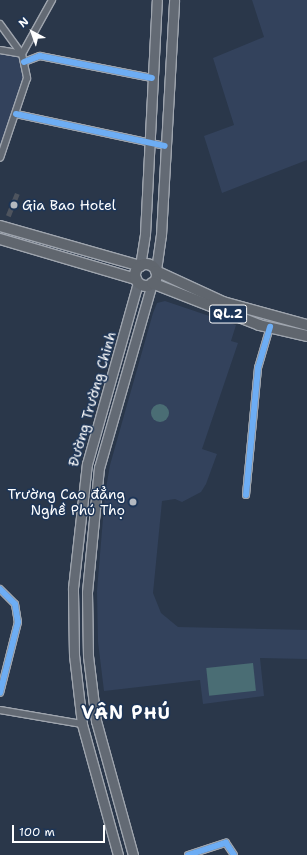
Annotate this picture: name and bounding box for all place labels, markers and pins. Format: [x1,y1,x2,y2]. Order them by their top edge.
place label: Gia Bao Hotel [22,197,116,213]
marker: Gia Bao Hotel [9,200,19,210]
place label: Trường Cao đẳng Nghề Phú Thọ [7,486,125,518]
marker: Trường Cao đẳng Nghề Phú Thọ [128,497,138,507]

